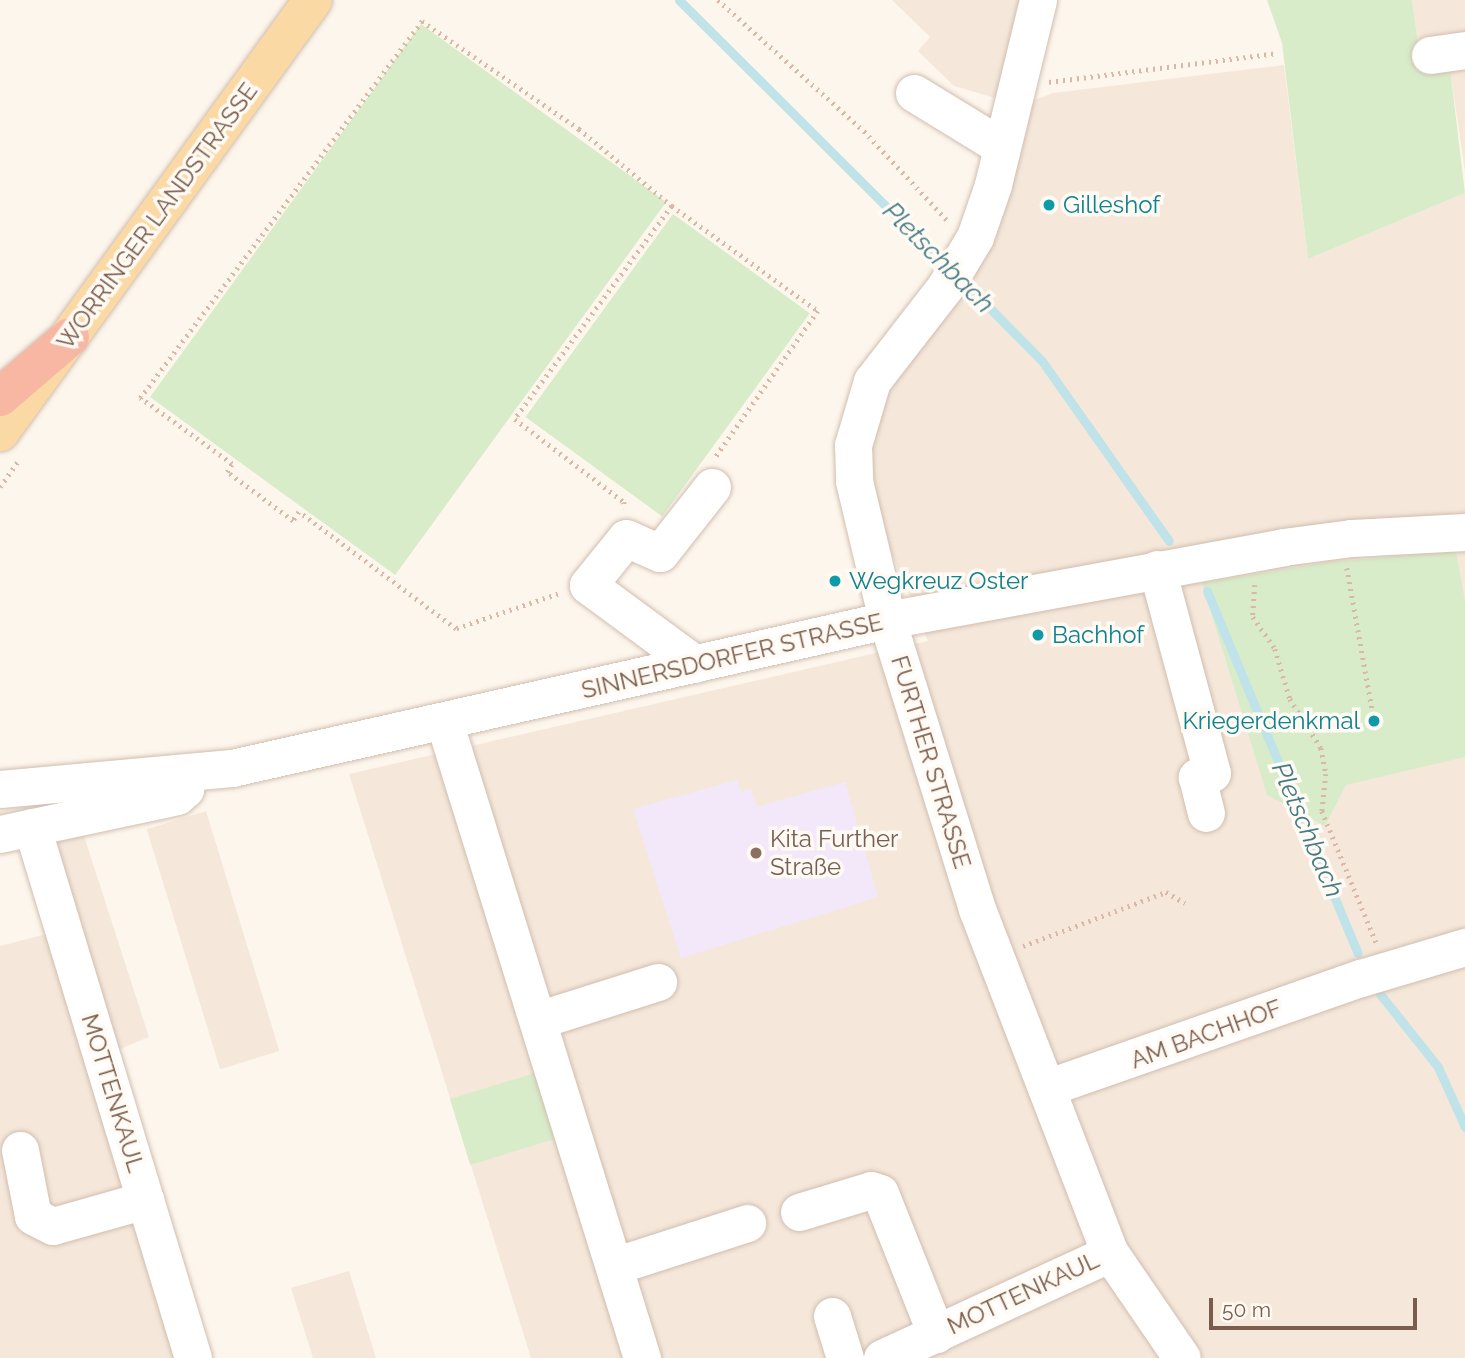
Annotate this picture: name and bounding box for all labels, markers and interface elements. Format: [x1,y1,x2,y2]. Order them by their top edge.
street label: WORRINGER LANDSTRASSE [51,77,263,355]
place label: Gilleshof [1063,191,1160,219]
water label: Pletschbach [876,196,1000,320]
marker: Gilleshof [1041,197,1057,213]
place label: Wegkreuz Oster [849,567,1028,595]
marker: Wegkreuz Oster [827,573,843,589]
street label: SINNERSDORFER STRASSE [579,607,885,705]
place label: Bachhof [1052,621,1144,649]
marker: Bachhof [1030,627,1046,643]
street label: FURTHER STRASSE [885,652,977,872]
place label: Kriegerdenkmal [1182,707,1360,735]
marker: Kriegerdenkmal [1366,713,1382,729]
water label: Pletschbach [1265,758,1349,902]
place label: Kita Further Straße [770,825,898,881]
marker: Kita Further Straße [748,845,764,861]
street label: AM BACHHOF [1127,993,1285,1075]
street label: MOTTENKAUL [75,1010,151,1176]
street label: MOTTENKAUL [943,1245,1103,1341]
scale bar [1213,1284,1421,1328]
text: 50 m [1222,1297,1271,1322]

